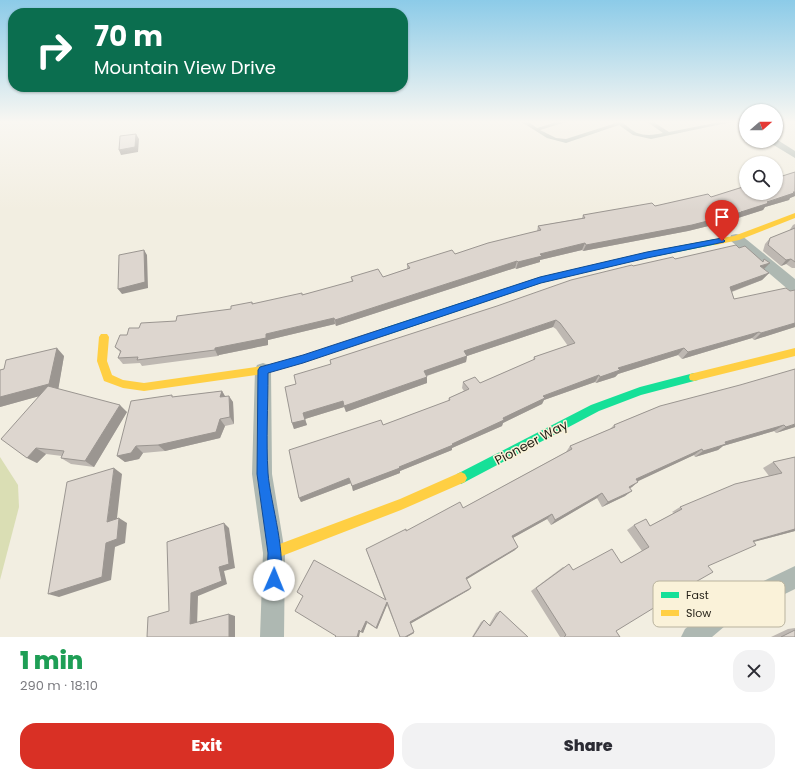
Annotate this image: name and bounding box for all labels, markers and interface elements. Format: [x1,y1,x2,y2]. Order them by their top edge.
text: 70 m [94,17,163,56]
icon: right [28,24,80,76]
text: Mountain View Drive [94,55,276,80]
north arrow [739,104,783,148]
map controls [739,104,783,200]
button: search [739,156,783,200]
pin [705,200,739,241]
icon: arrive [711,206,733,228]
street label: Pioneer Way [491,415,572,470]
position arrow [253,559,295,601]
legend [653,581,785,627]
text: Fast [686,587,709,603]
text: Slow [686,605,711,621]
text: 1 min [20,644,83,677]
button: close [733,650,775,692]
text: 290 m · 18:10 [20,676,98,695]
button: Exit [20,723,394,769]
button: Share [402,723,775,769]

